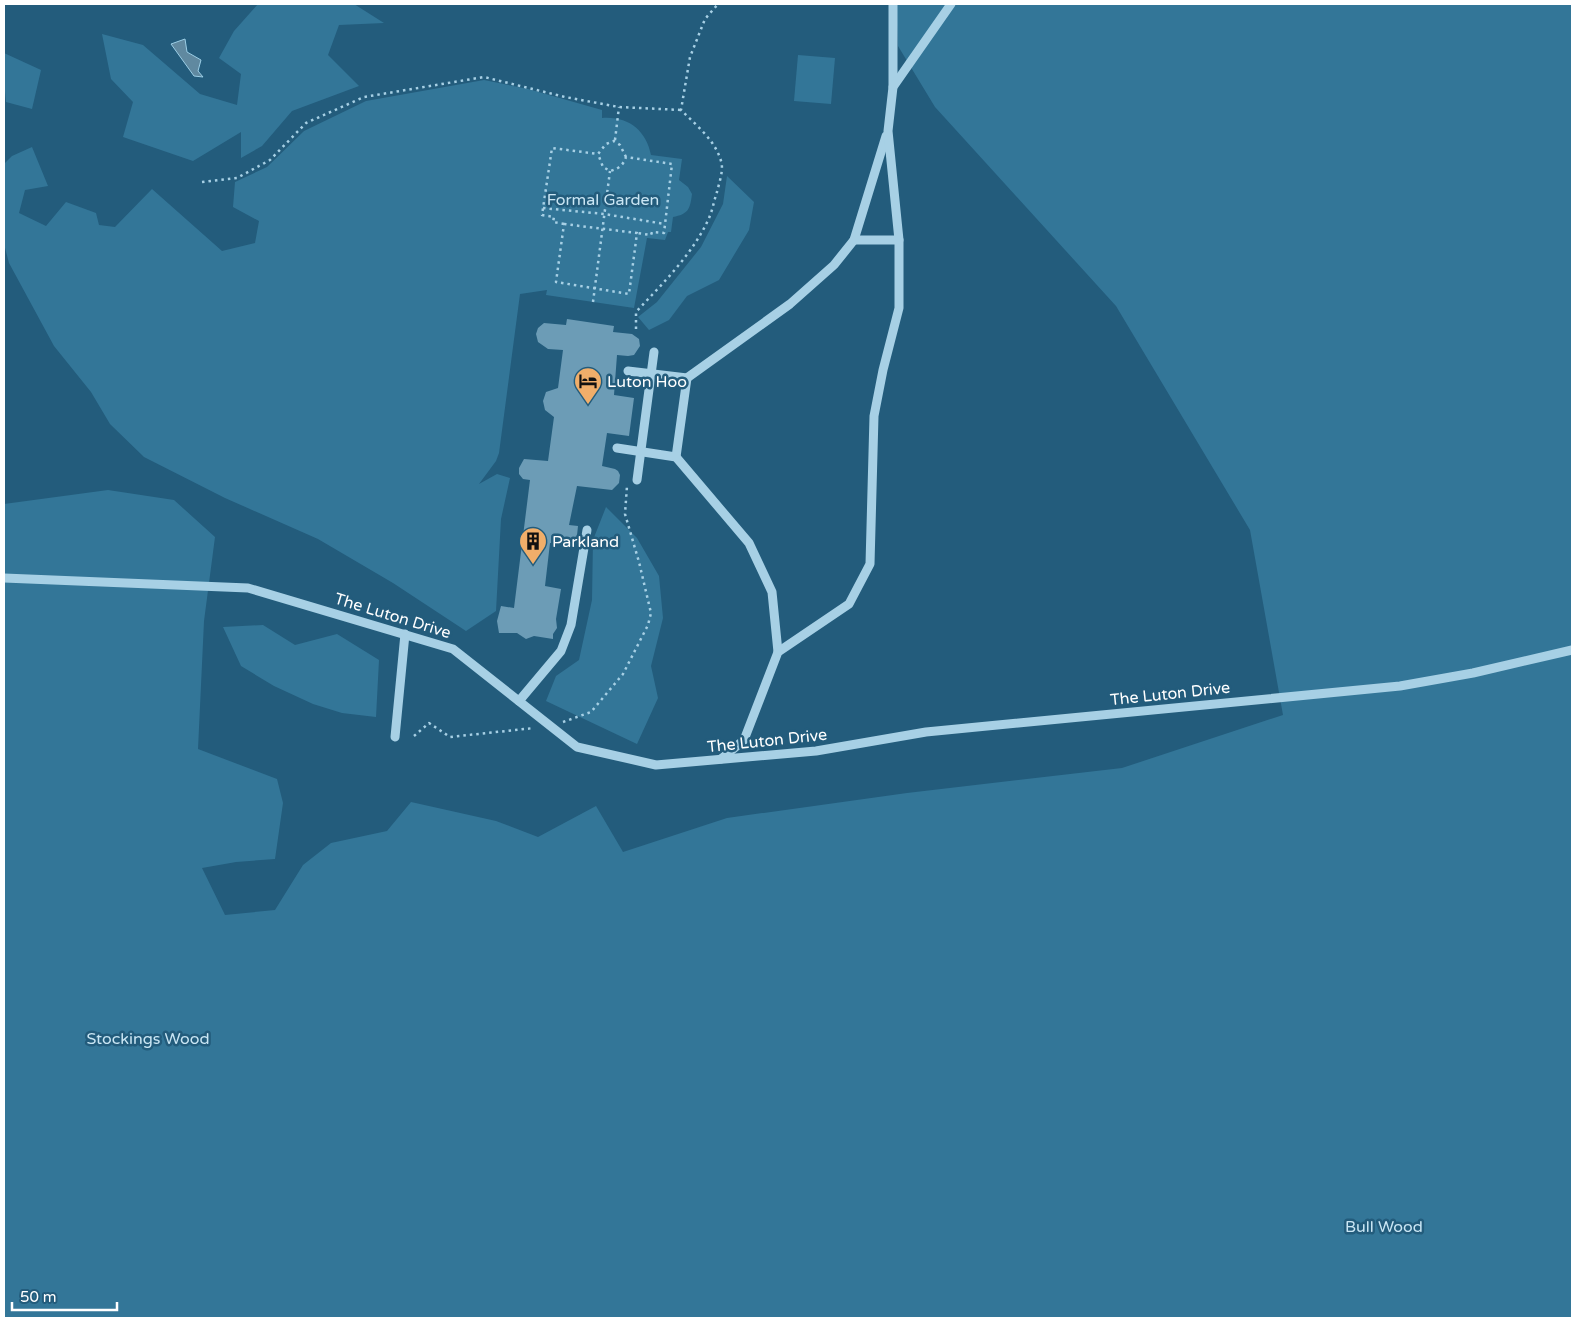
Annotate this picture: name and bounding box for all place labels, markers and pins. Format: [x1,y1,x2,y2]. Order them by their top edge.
hotel icon: Luton Hoo [573,366,603,405]
place label: Luton Hoo [607,372,687,392]
building icon: Parkland [518,526,548,565]
place label: Parkland [552,532,619,552]

